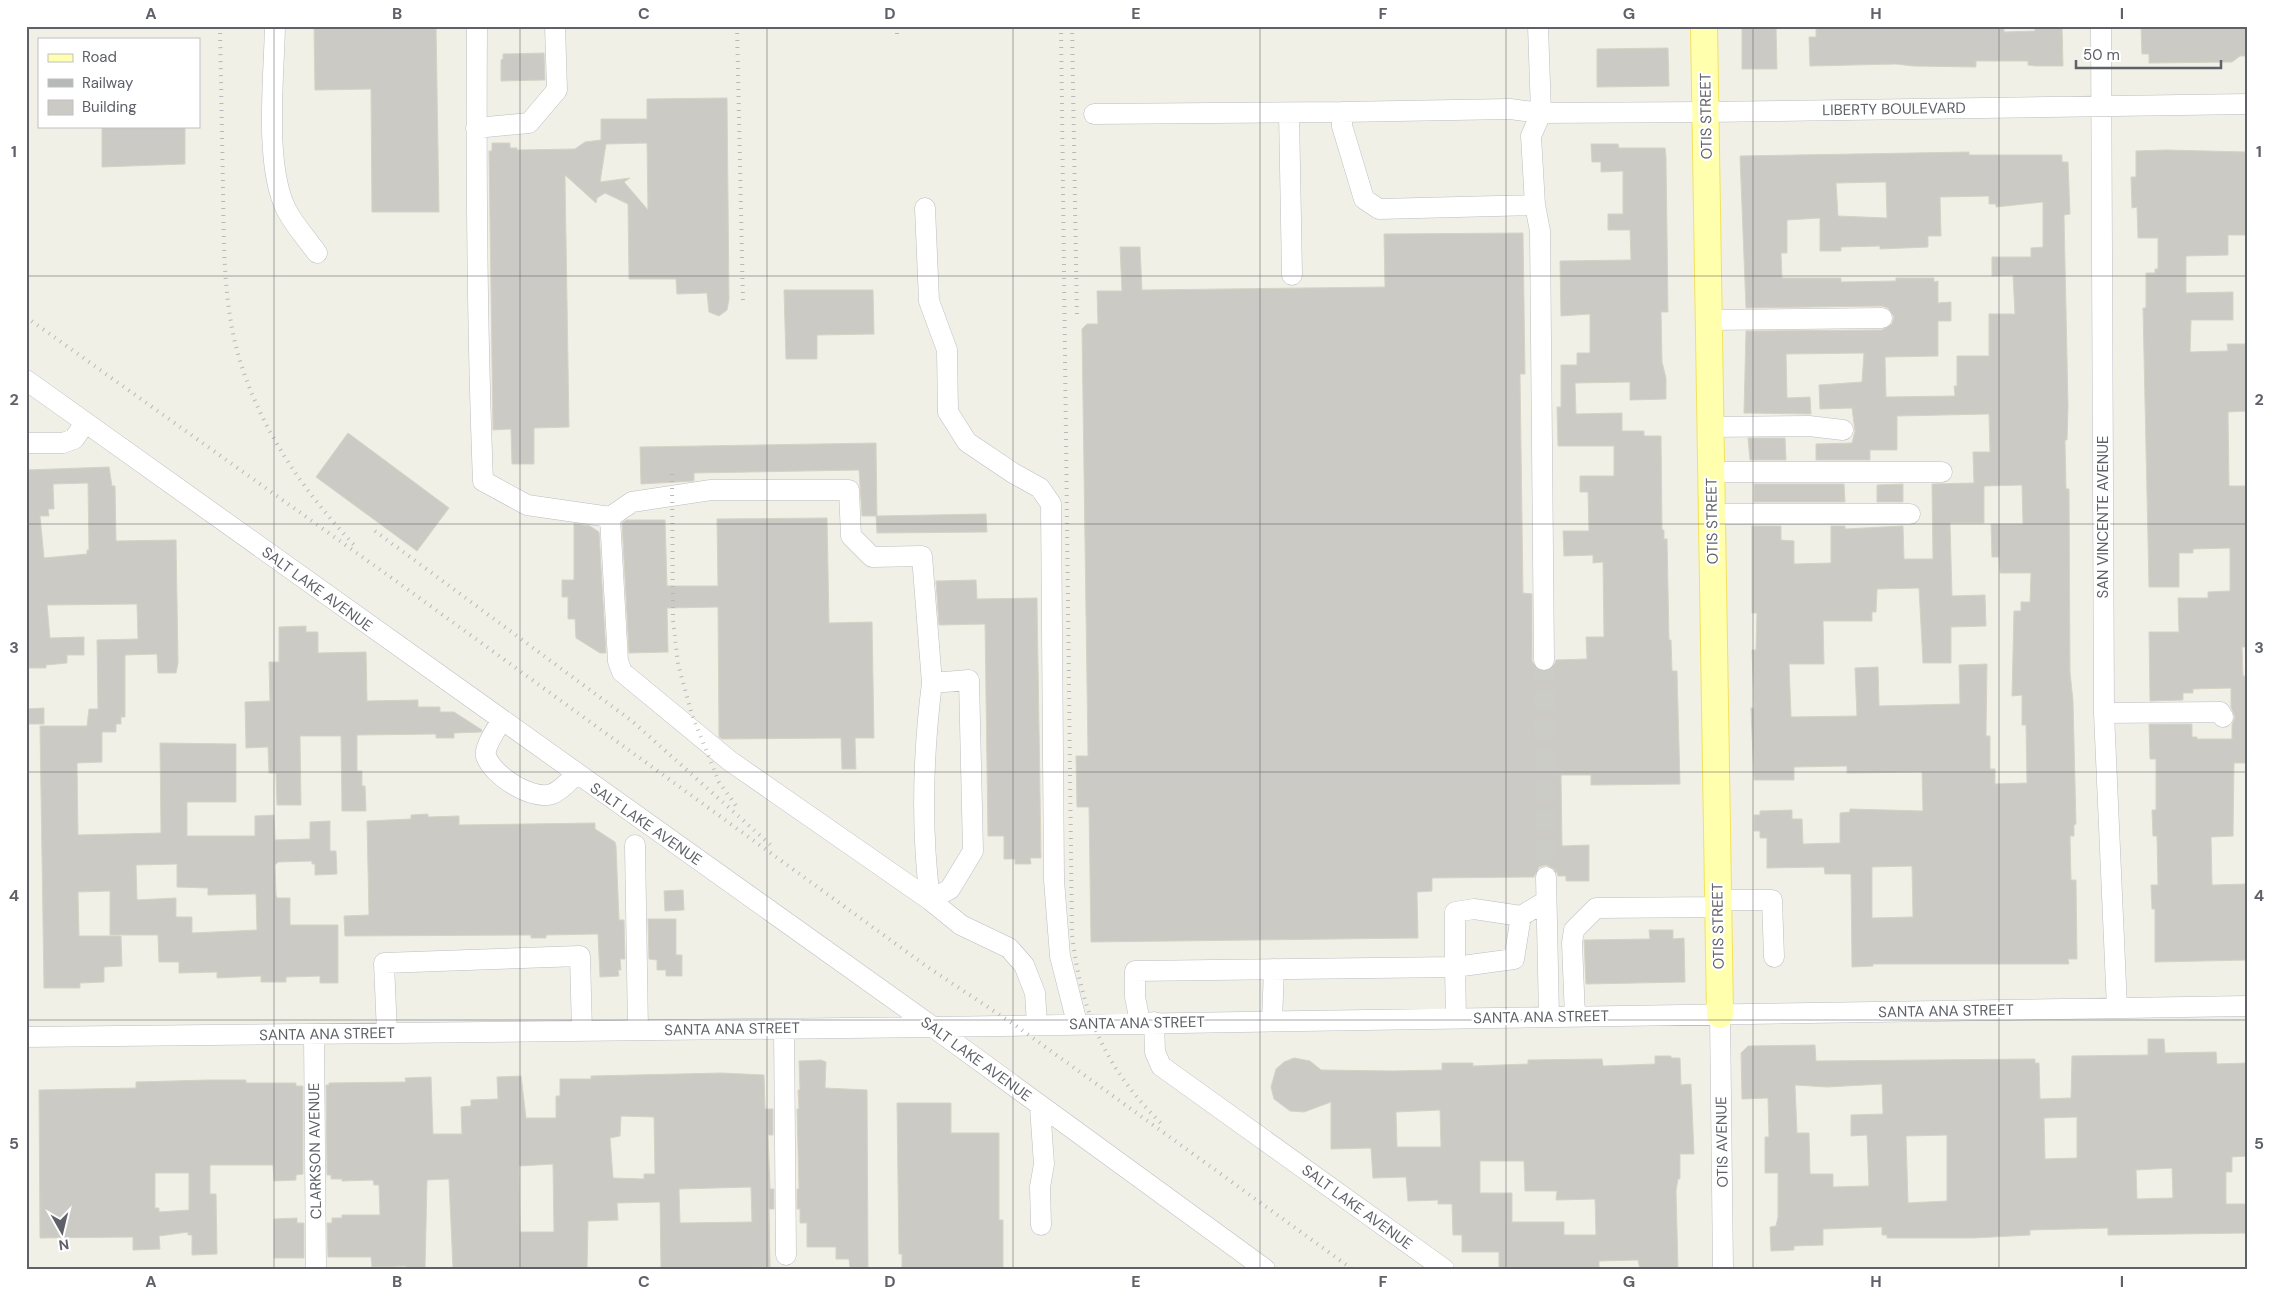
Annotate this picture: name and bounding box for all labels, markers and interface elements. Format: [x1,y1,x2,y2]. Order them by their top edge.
text: A [145,3,157,24]
text: B [392,3,402,24]
text: C [638,3,650,24]
text: D [884,3,896,24]
text: E [1131,3,1141,24]
text: F [1379,3,1388,24]
text: G [1623,3,1635,24]
text: H [1870,3,1882,24]
text: I [2120,3,2124,24]
legend [38,38,200,128]
scale bar [2076,38,2220,70]
text: 50 m [2083,45,2120,65]
text: Road [82,47,117,67]
street label: OTIS STREET [1695,72,1717,160]
text: Railway [82,73,134,93]
text: Building [82,97,137,117]
street label: LIBERTY BOULEVARD [1822,98,1966,120]
text: 1 [11,141,17,162]
text: 1 [2256,141,2262,162]
text: 2 [9,389,19,410]
text: 2 [2254,389,2264,410]
street label: SAN VINCENTE AVENUE [2093,435,2113,599]
street label: OTIS STREET [1701,477,1723,565]
street label: SALT LAKE AVENUE [258,542,376,636]
text: 3 [9,637,19,658]
text: 3 [2254,637,2264,658]
street label: SALT LAKE AVENUE [586,778,706,870]
street label: OTIS STREET [1707,882,1729,970]
text: 4 [9,885,19,906]
text: 4 [2254,885,2264,906]
street label: SANTA ANA STREET [1878,1000,2014,1022]
street label: SANTA ANA STREET [1473,1006,1609,1028]
street label: SALT LAKE AVENUE [917,1012,1035,1106]
street label: SANTA ANA STREET [1069,1012,1205,1034]
street label: SANTA ANA STREET [664,1018,800,1040]
street label: SANTA ANA STREET [259,1023,395,1045]
street label: CLARKSON AVENUE [304,1083,326,1219]
street label: OTIS AVENUE [1711,1096,1733,1188]
text: 5 [9,1133,19,1154]
text: 5 [2254,1133,2264,1154]
street label: SALT LAKE AVENUE [1298,1160,1416,1254]
north arrow [38,1208,88,1258]
text: N [57,1235,70,1254]
text: A [145,1271,157,1292]
text: B [392,1271,402,1292]
text: C [638,1271,650,1292]
text: D [884,1271,896,1292]
text: E [1131,1271,1141,1292]
text: F [1379,1271,1388,1292]
text: G [1623,1271,1635,1292]
text: H [1870,1271,1882,1292]
text: I [2120,1271,2124,1292]

